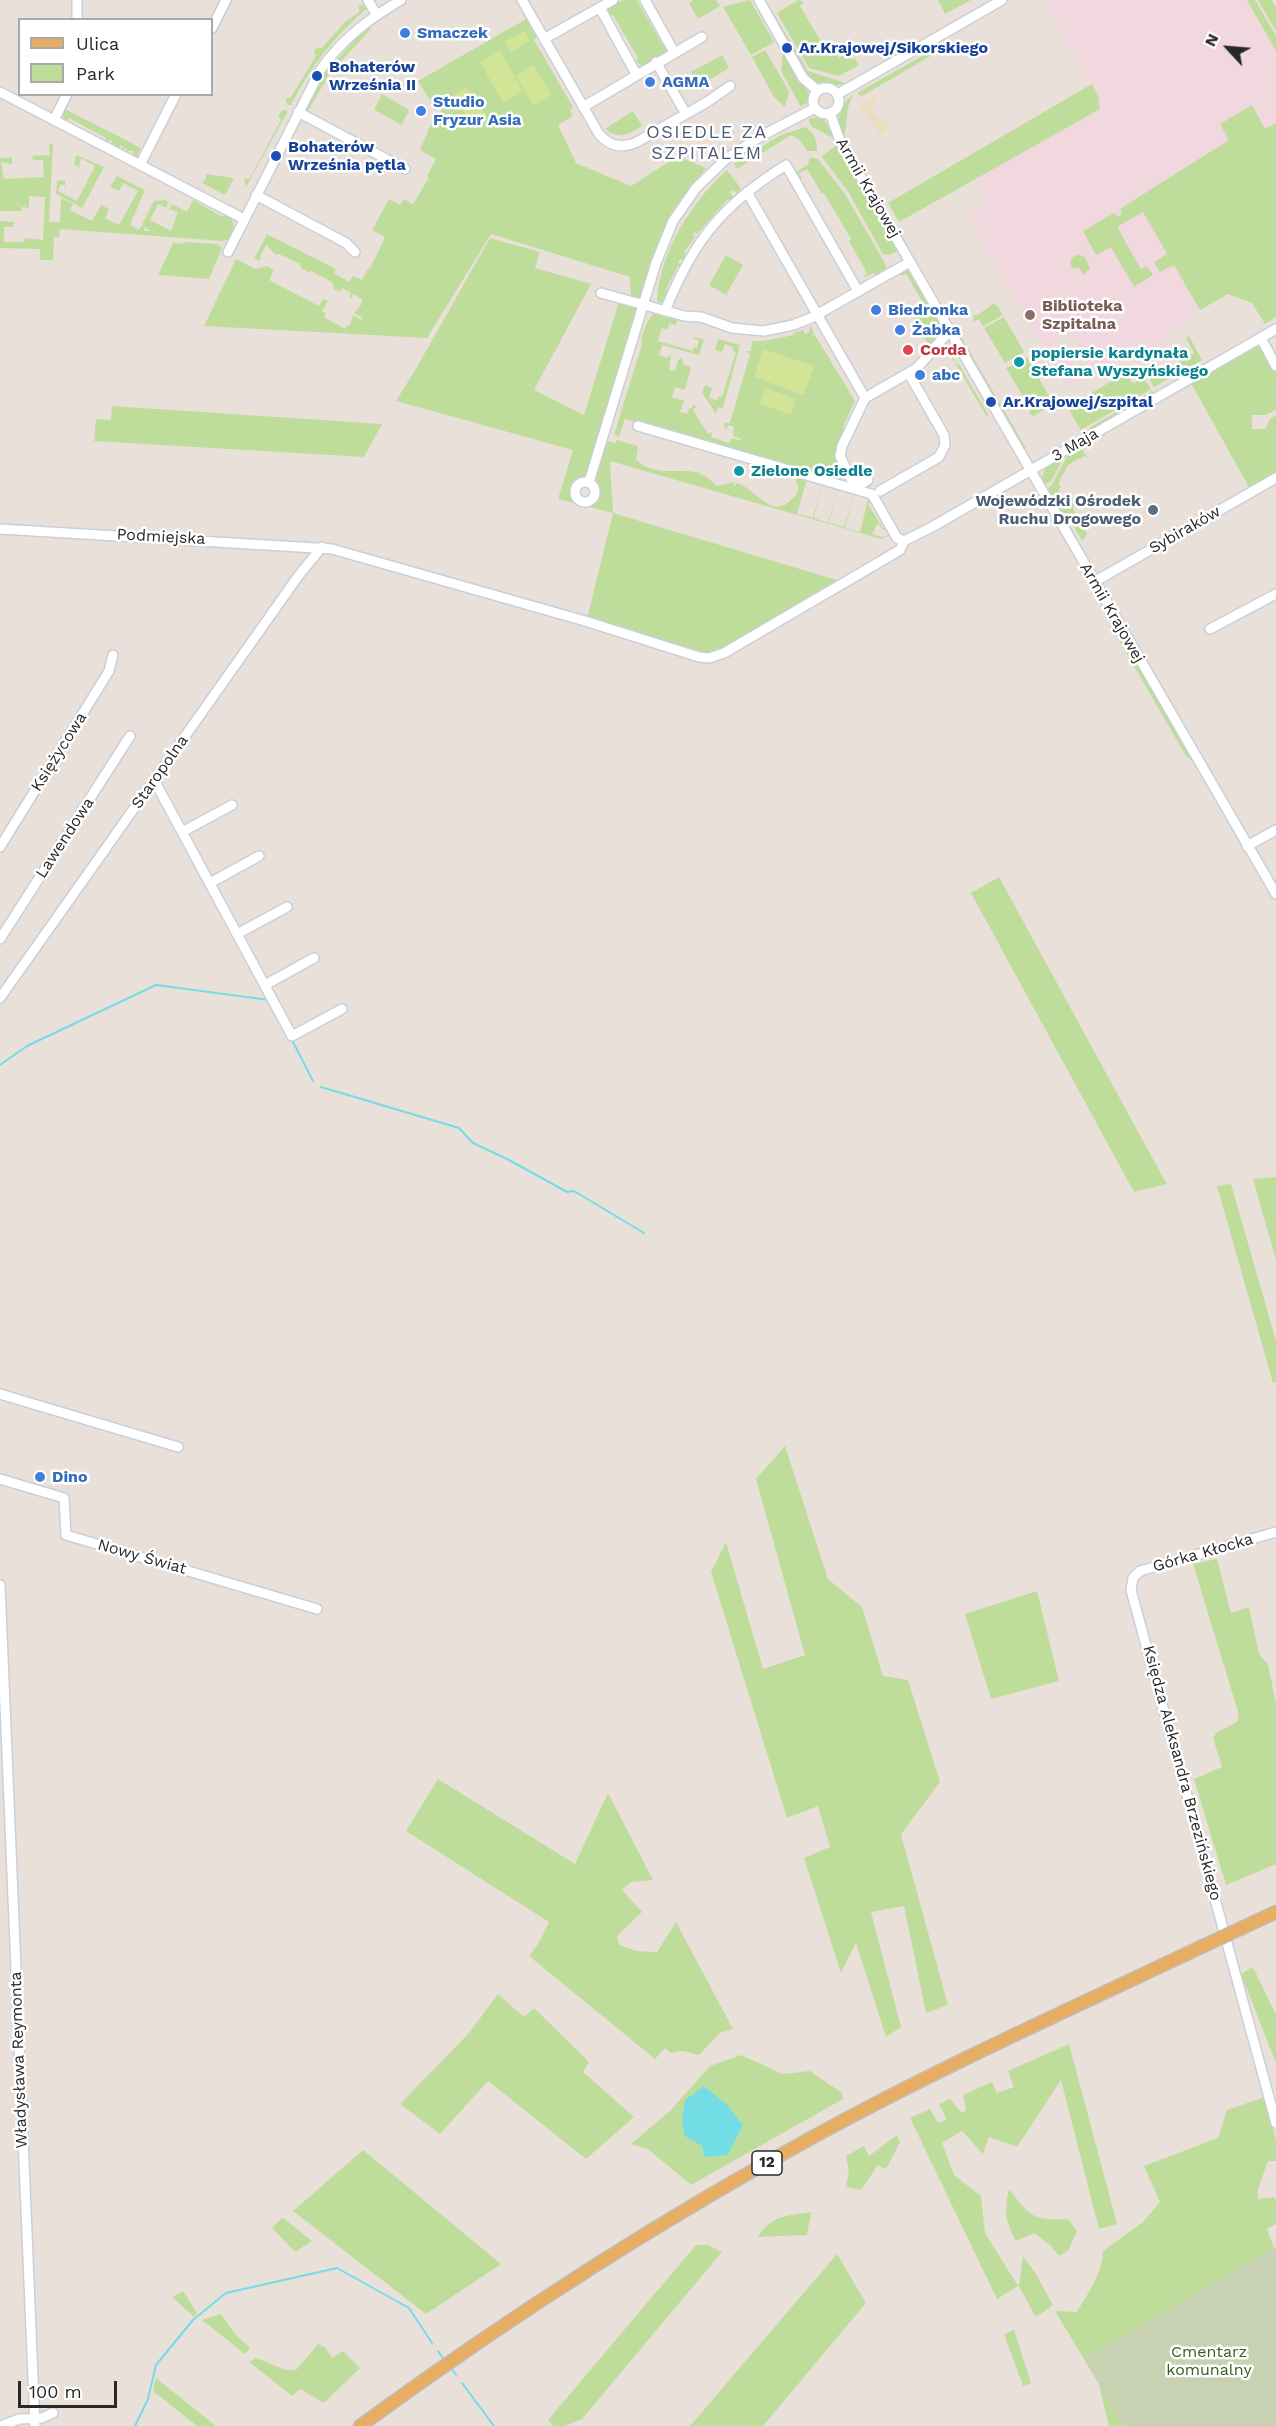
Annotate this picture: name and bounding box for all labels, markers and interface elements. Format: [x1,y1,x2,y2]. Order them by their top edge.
legend [18,18,213,96]
north arrow [1198,18,1258,78]
place label: Smaczek [417,23,488,43]
marker: Smaczek [398,26,412,40]
text: N [1200,30,1223,49]
text: Ulica [76,33,119,54]
place label: Ar.Krajowej/Sikorskiego [799,38,988,58]
marker: Ar.Krajowej/Sikorskiego [780,41,794,55]
place label: Bohaterów Września II [329,57,416,95]
text: Park [76,63,115,84]
marker: Bohaterów Września II [310,69,324,83]
place label: AGMA [662,72,709,92]
marker: AGMA [643,75,657,89]
place label: Studio Fryzur Asia [433,92,521,130]
marker: Studio Fryzur Asia [414,104,428,118]
district label: OSIEDLE ZA SZPITALEM [646,122,768,164]
street label: Armii Krajowej [832,135,904,241]
place label: Bohaterów Września pętla [288,137,406,175]
marker: Bohaterów Września pętla [269,149,283,163]
place label: Biblioteka Szpitalna [1042,296,1122,334]
place label: Biedronka [888,300,968,320]
marker: Biedronka [869,303,883,317]
marker: Biblioteka Szpitalna [1023,308,1037,322]
place label: Żabka [912,320,961,340]
marker: Żabka [893,323,907,337]
place label: Corda [920,340,967,360]
marker: Corda [901,343,915,357]
place label: popiersie kardynała Stefana Wyszyńskiego [1031,343,1208,381]
marker: popiersie kardynała Stefana Wyszyńskiego [1012,355,1026,369]
place label: abc [932,365,960,385]
marker: abc [913,368,927,382]
place label: Ar.Krajowej/szpital [1003,392,1153,412]
marker: Ar.Krajowej/szpital [984,395,998,409]
street label: 3 Maja [1048,424,1102,466]
place label: Zielone Osiedle [751,461,872,481]
marker: Zielone Osiedle [732,464,746,478]
place label: Wojewódzki Ośrodek Ruchu Drogowego [975,491,1141,529]
street label: Sybiraków [1146,502,1224,558]
marker: Wojewódzki Ośrodek Ruchu Drogowego [1146,503,1160,517]
street label: Podmiejska [116,525,206,549]
street label: Armii Krajowej [1076,560,1148,666]
street label: Księżycowa [27,709,91,795]
street label: Staropolna [128,732,192,812]
street label: Lawendowa [32,794,98,882]
place label: Dino [52,1467,88,1487]
marker: Dino [33,1470,47,1484]
street label: Górka Kłocka [1151,1530,1255,1576]
street label: Nowy Świat [95,1535,189,1579]
street label: Księdza Aleksandra Brzezińskiego [1139,1643,1225,1903]
street label: Władysława Reymonta [6,1971,32,2149]
road number: 12 [752,2151,782,2175]
park label: Cmentarz komunalny [1166,2342,1252,2380]
scale bar [21,2369,120,2407]
text: 100 m [29,2381,82,2402]

